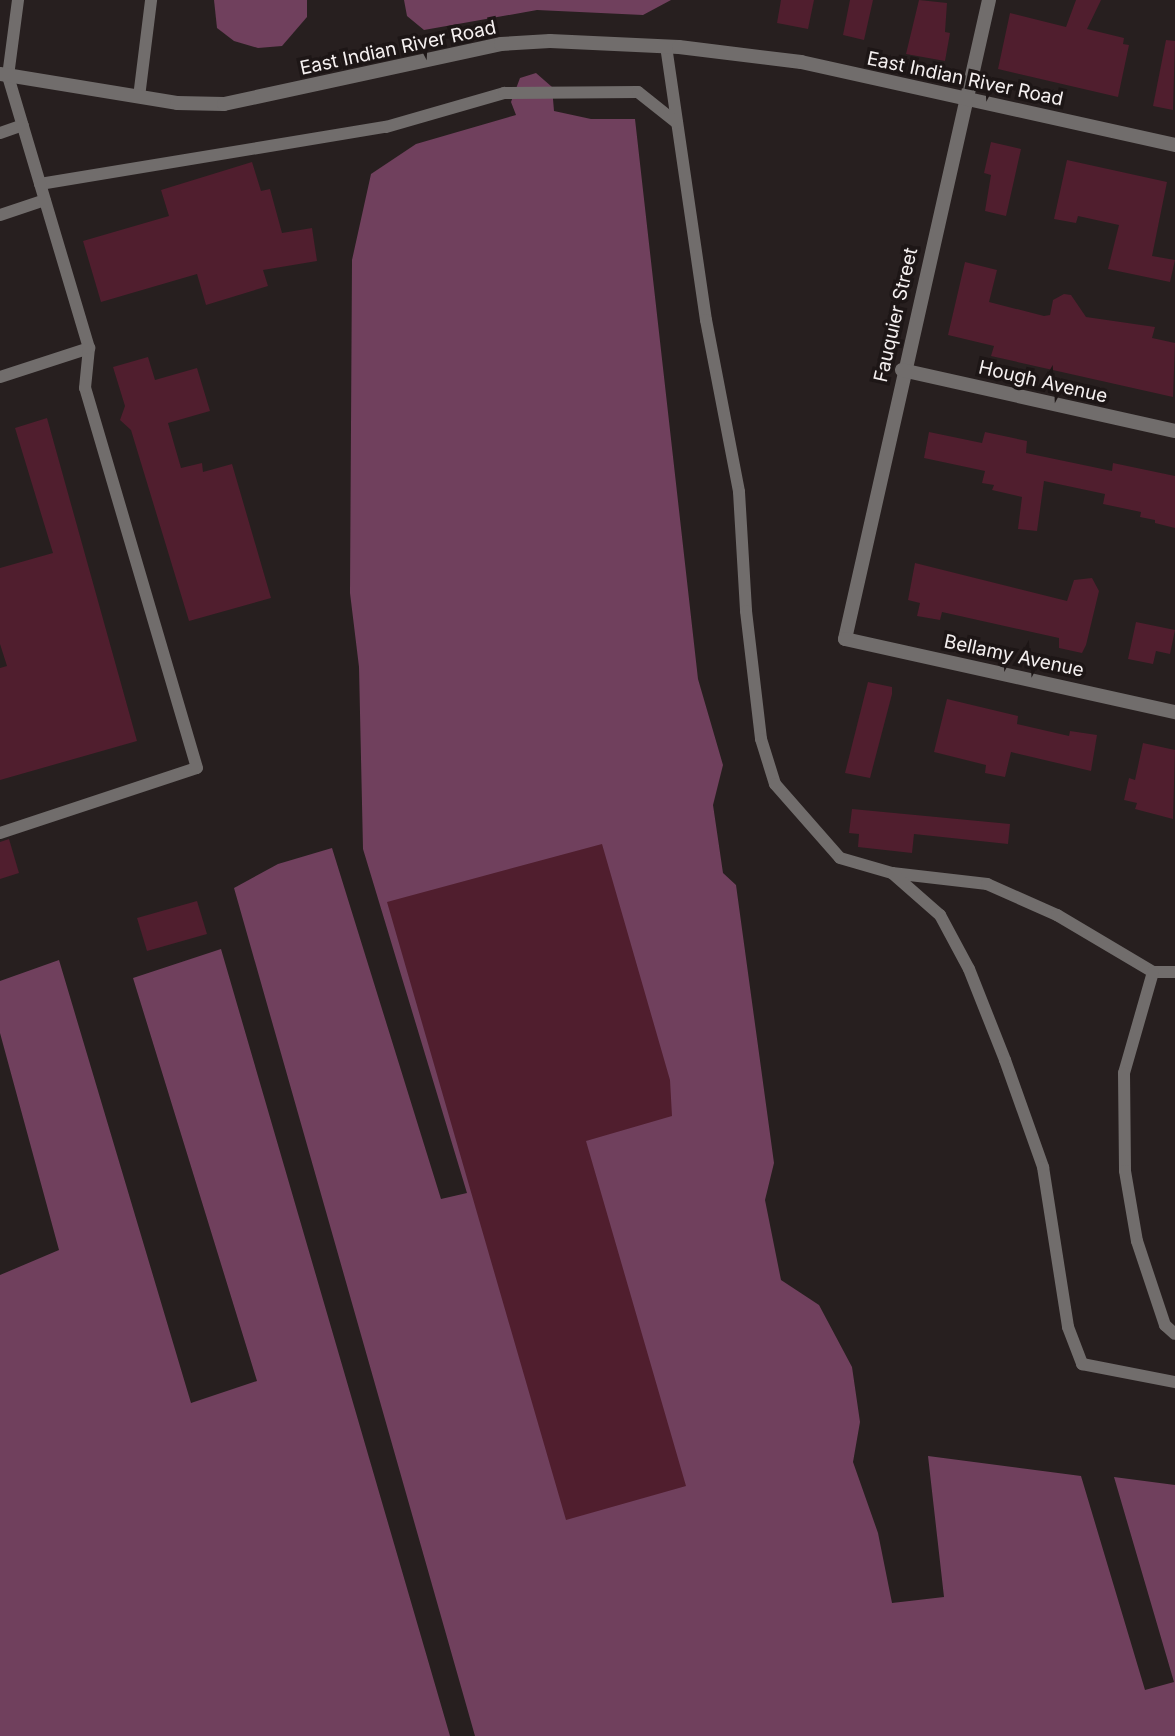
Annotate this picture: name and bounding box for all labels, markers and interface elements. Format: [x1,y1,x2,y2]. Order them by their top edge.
street label: East Indian River Road [298,16,498,80]
street label: East Indian River Road [865,47,1065,111]
street label: Fauquier Street [869,246,923,384]
street label: Hough Avenue [976,356,1110,408]
street label: Bellamy Avenue [942,630,1086,682]

